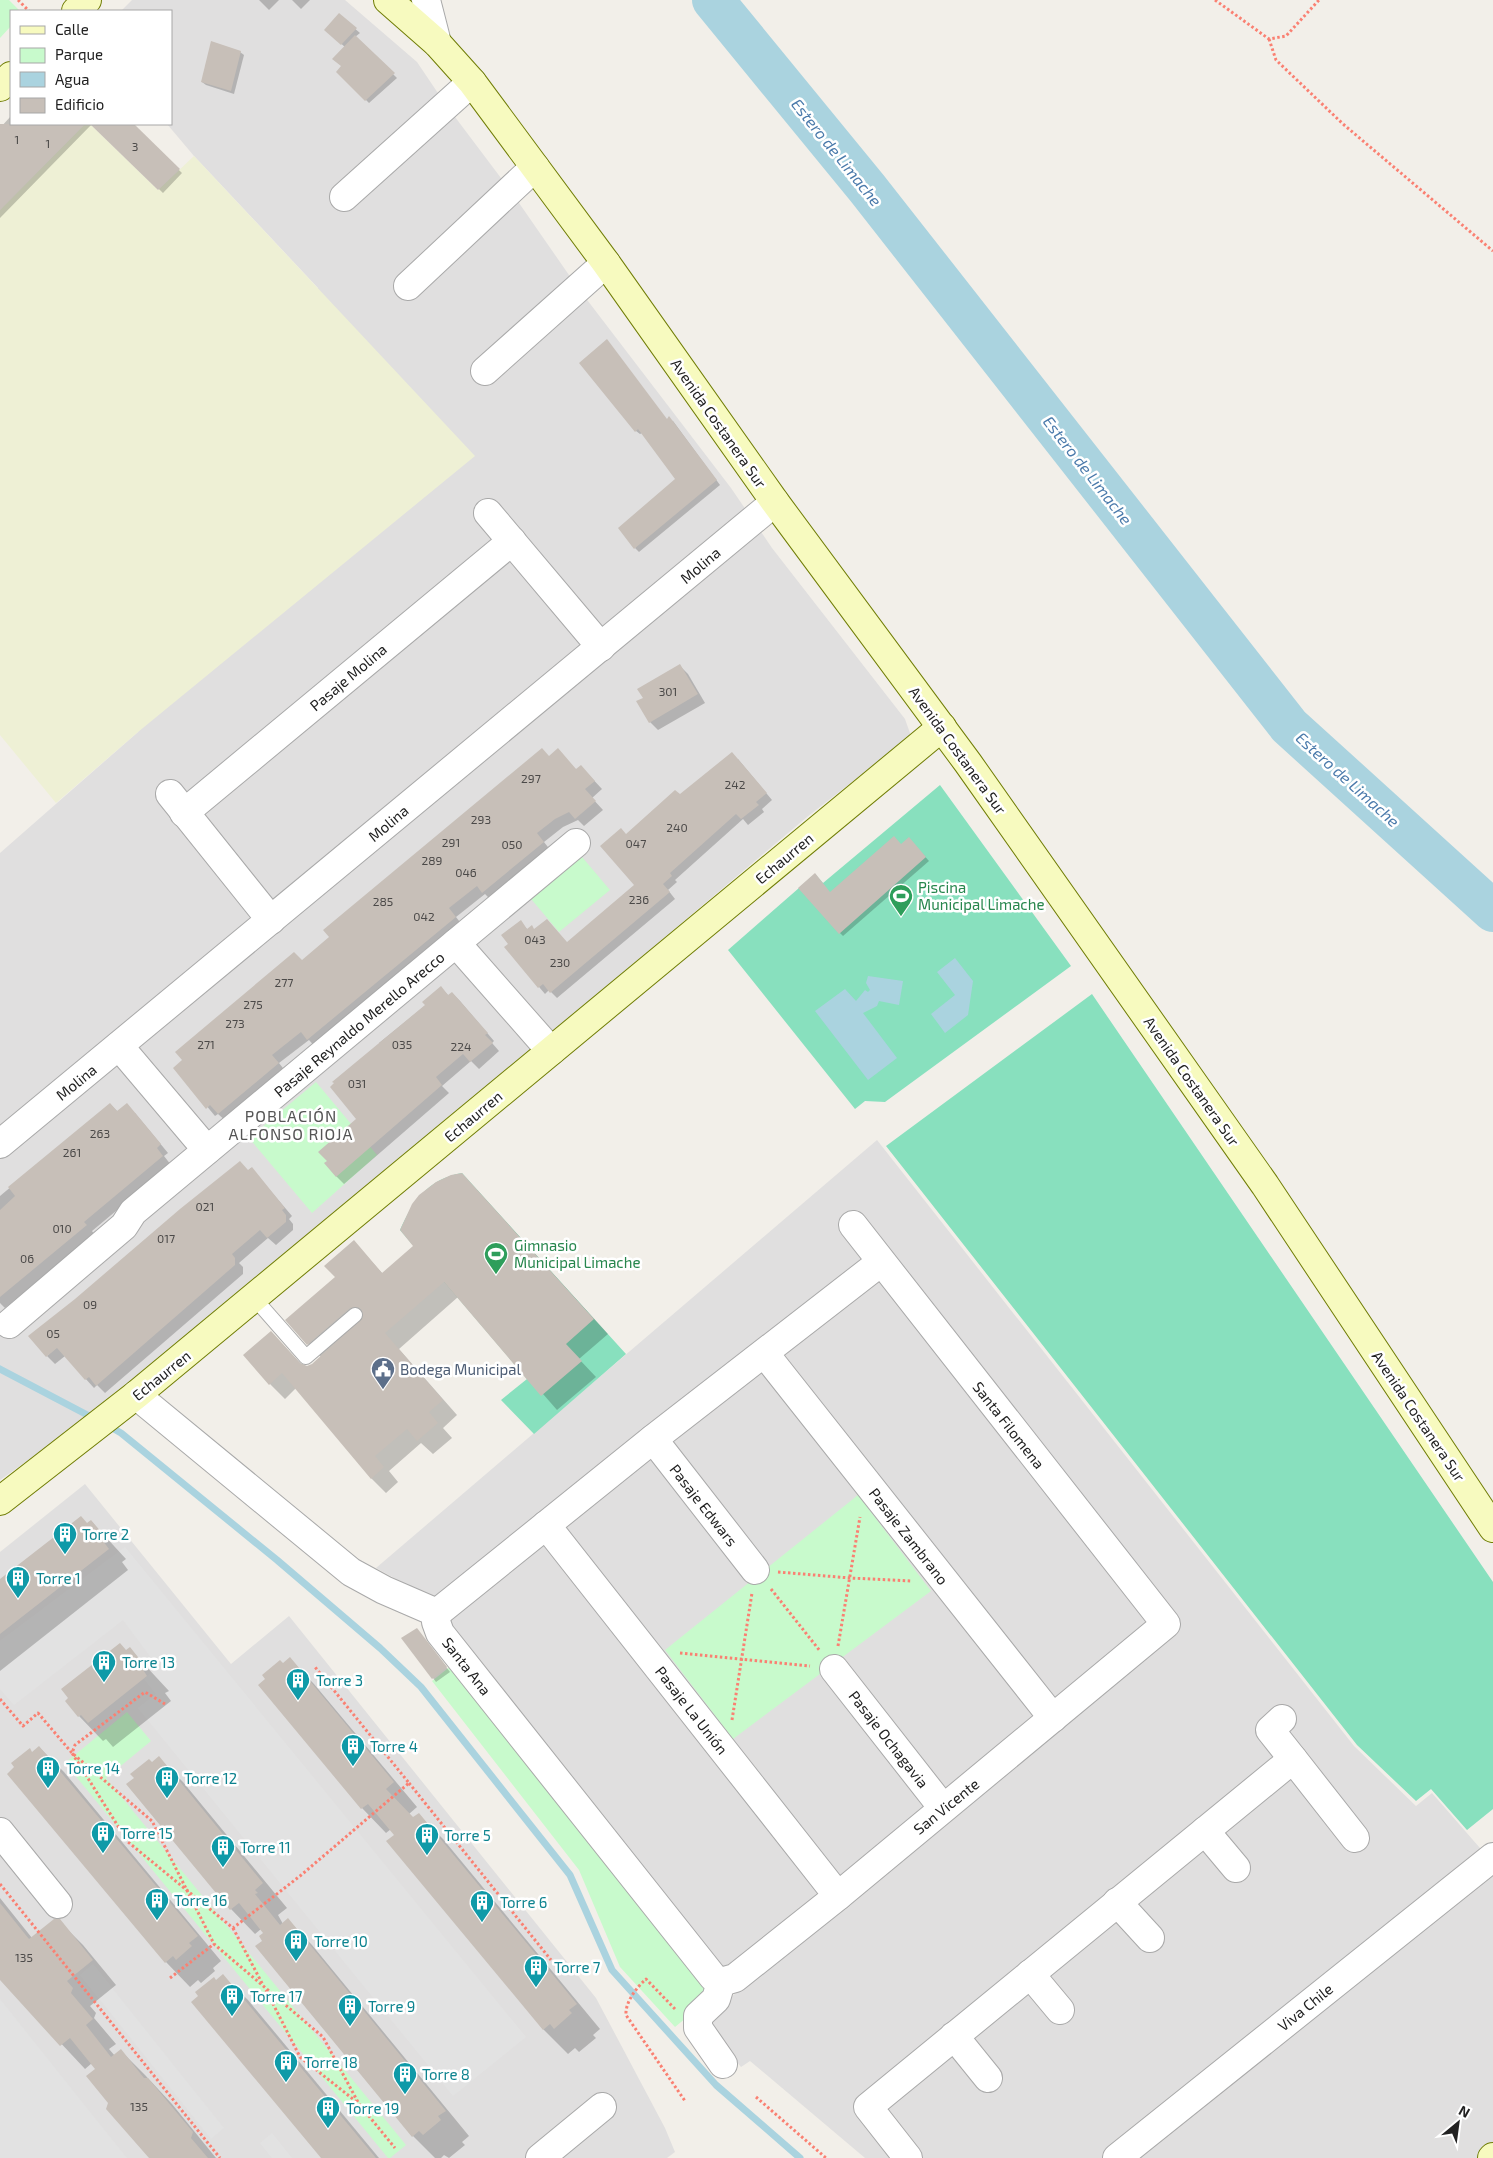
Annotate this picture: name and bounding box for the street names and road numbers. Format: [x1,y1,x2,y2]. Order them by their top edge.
street label: Avenida Costanera Sur [668,355,770,491]
street label: Molina [676,543,724,587]
street label: Pasaje Molina [306,640,391,715]
street label: Avenida Costanera Sur [906,683,1010,817]
street label: Molina [364,801,412,845]
street label: Echaurren [751,829,817,887]
street label: Pasaje Reynaldo Merello Arecco [270,947,448,1101]
street label: Avenida Costanera Sur [1141,1013,1243,1149]
street label: Molina [52,1060,100,1104]
street label: Echaurren [440,1087,506,1145]
street label: Echaurren [128,1346,194,1404]
street label: Avenida Costanera Sur [1369,1347,1469,1485]
street label: Santa Filomena [969,1378,1049,1472]
street label: Pasaje Edwars [666,1460,742,1550]
street label: Pasaje Zambrano [865,1484,952,1589]
street label: Santa Ana [439,1633,495,1699]
street label: Pasaje La Unión [651,1662,732,1758]
street label: Pasaje Ochagavia [845,1687,933,1792]
street label: San Vicente [910,1774,982,1838]
street label: Viva Chile [1274,1979,1336,2035]

